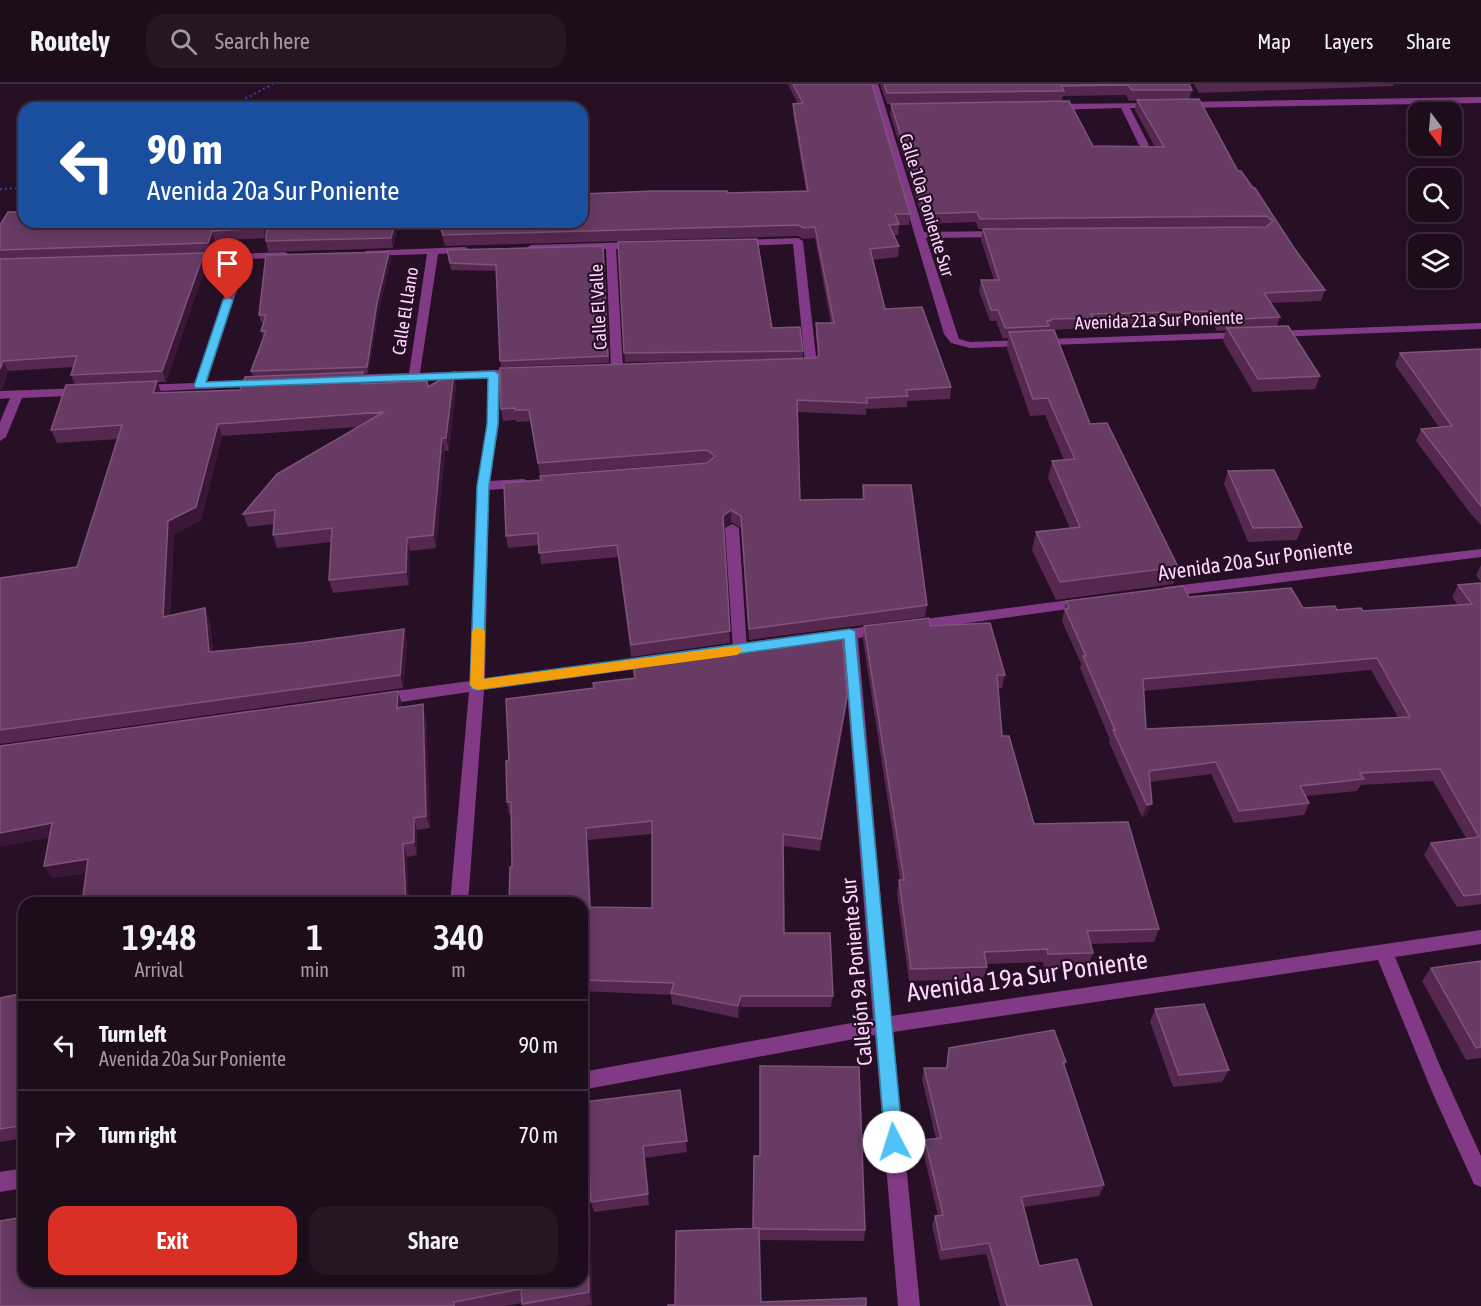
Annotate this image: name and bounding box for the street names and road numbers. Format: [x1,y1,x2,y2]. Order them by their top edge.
street label: Calle 10a Poniente Sur [895,131,959,280]
street label: Calle El Valle [585,264,611,350]
street label: Calle El Llano [388,266,422,356]
street label: Avenida 21a Sur Poniente [1075,307,1243,333]
street label: Avenida 20a Sur Poniente [1156,533,1354,585]
street label: Callejón 9a Poniente Sur [836,877,876,1067]
street label: Avenida 19a Sur Poniente [905,944,1149,1008]

